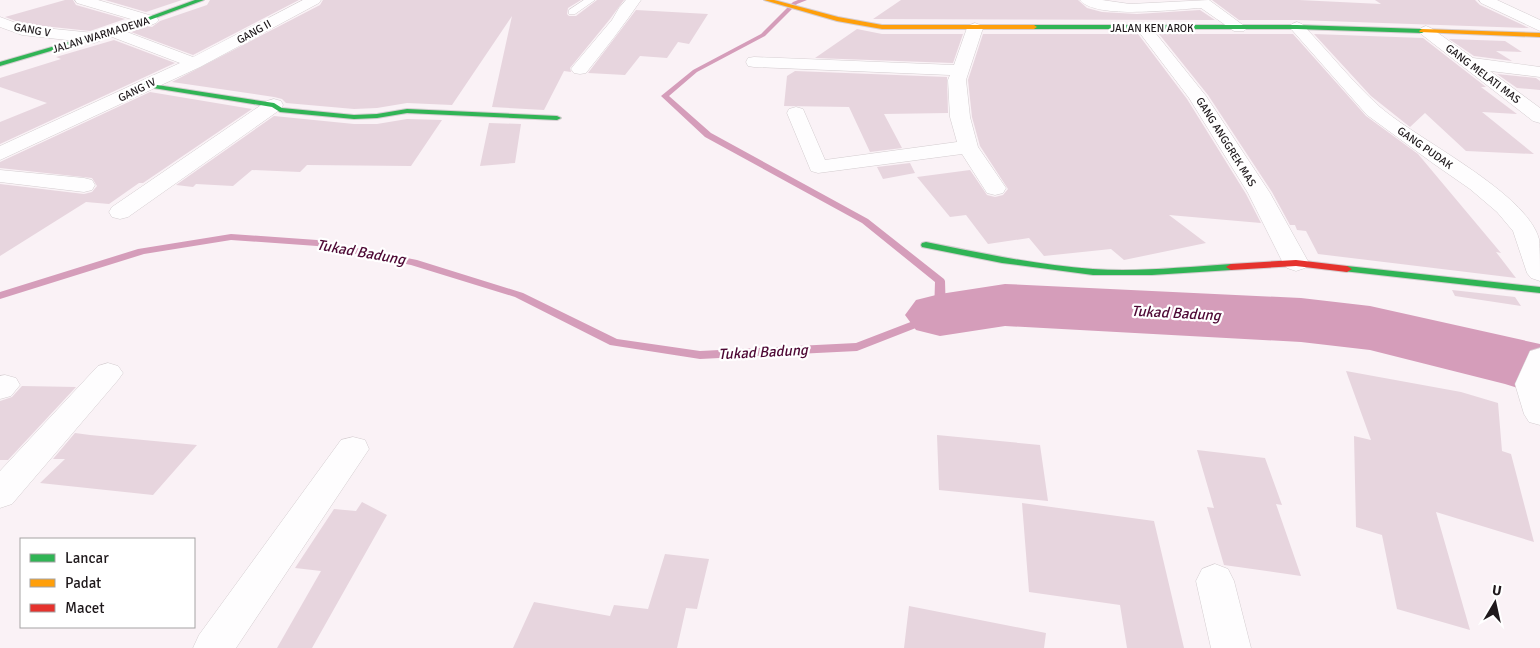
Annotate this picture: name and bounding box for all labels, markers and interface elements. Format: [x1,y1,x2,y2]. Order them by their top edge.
street label: JALAN WARMADEWA [51,14,151,56]
street label: GANG II [235,17,273,47]
street label: GANG V [13,20,52,40]
street label: JALAN KEN AROK [1110,22,1194,35]
street label: GANG MELATI MAS [1443,42,1523,106]
street label: GANG IV [116,75,159,105]
street label: GANG ANGGREK MAS [1193,95,1259,189]
street label: GANG PUDAK [1395,124,1456,172]
water label: Tukad Badung [315,235,408,269]
water label: Tukad Badung [1131,302,1222,324]
water label: Tukad Badung [718,341,809,363]
legend [20,538,195,628]
text: Lancar [65,549,109,567]
text: Padat [65,574,101,592]
north arrow [1470,578,1520,628]
text: U [1491,582,1503,600]
text: Macet [65,599,104,617]

